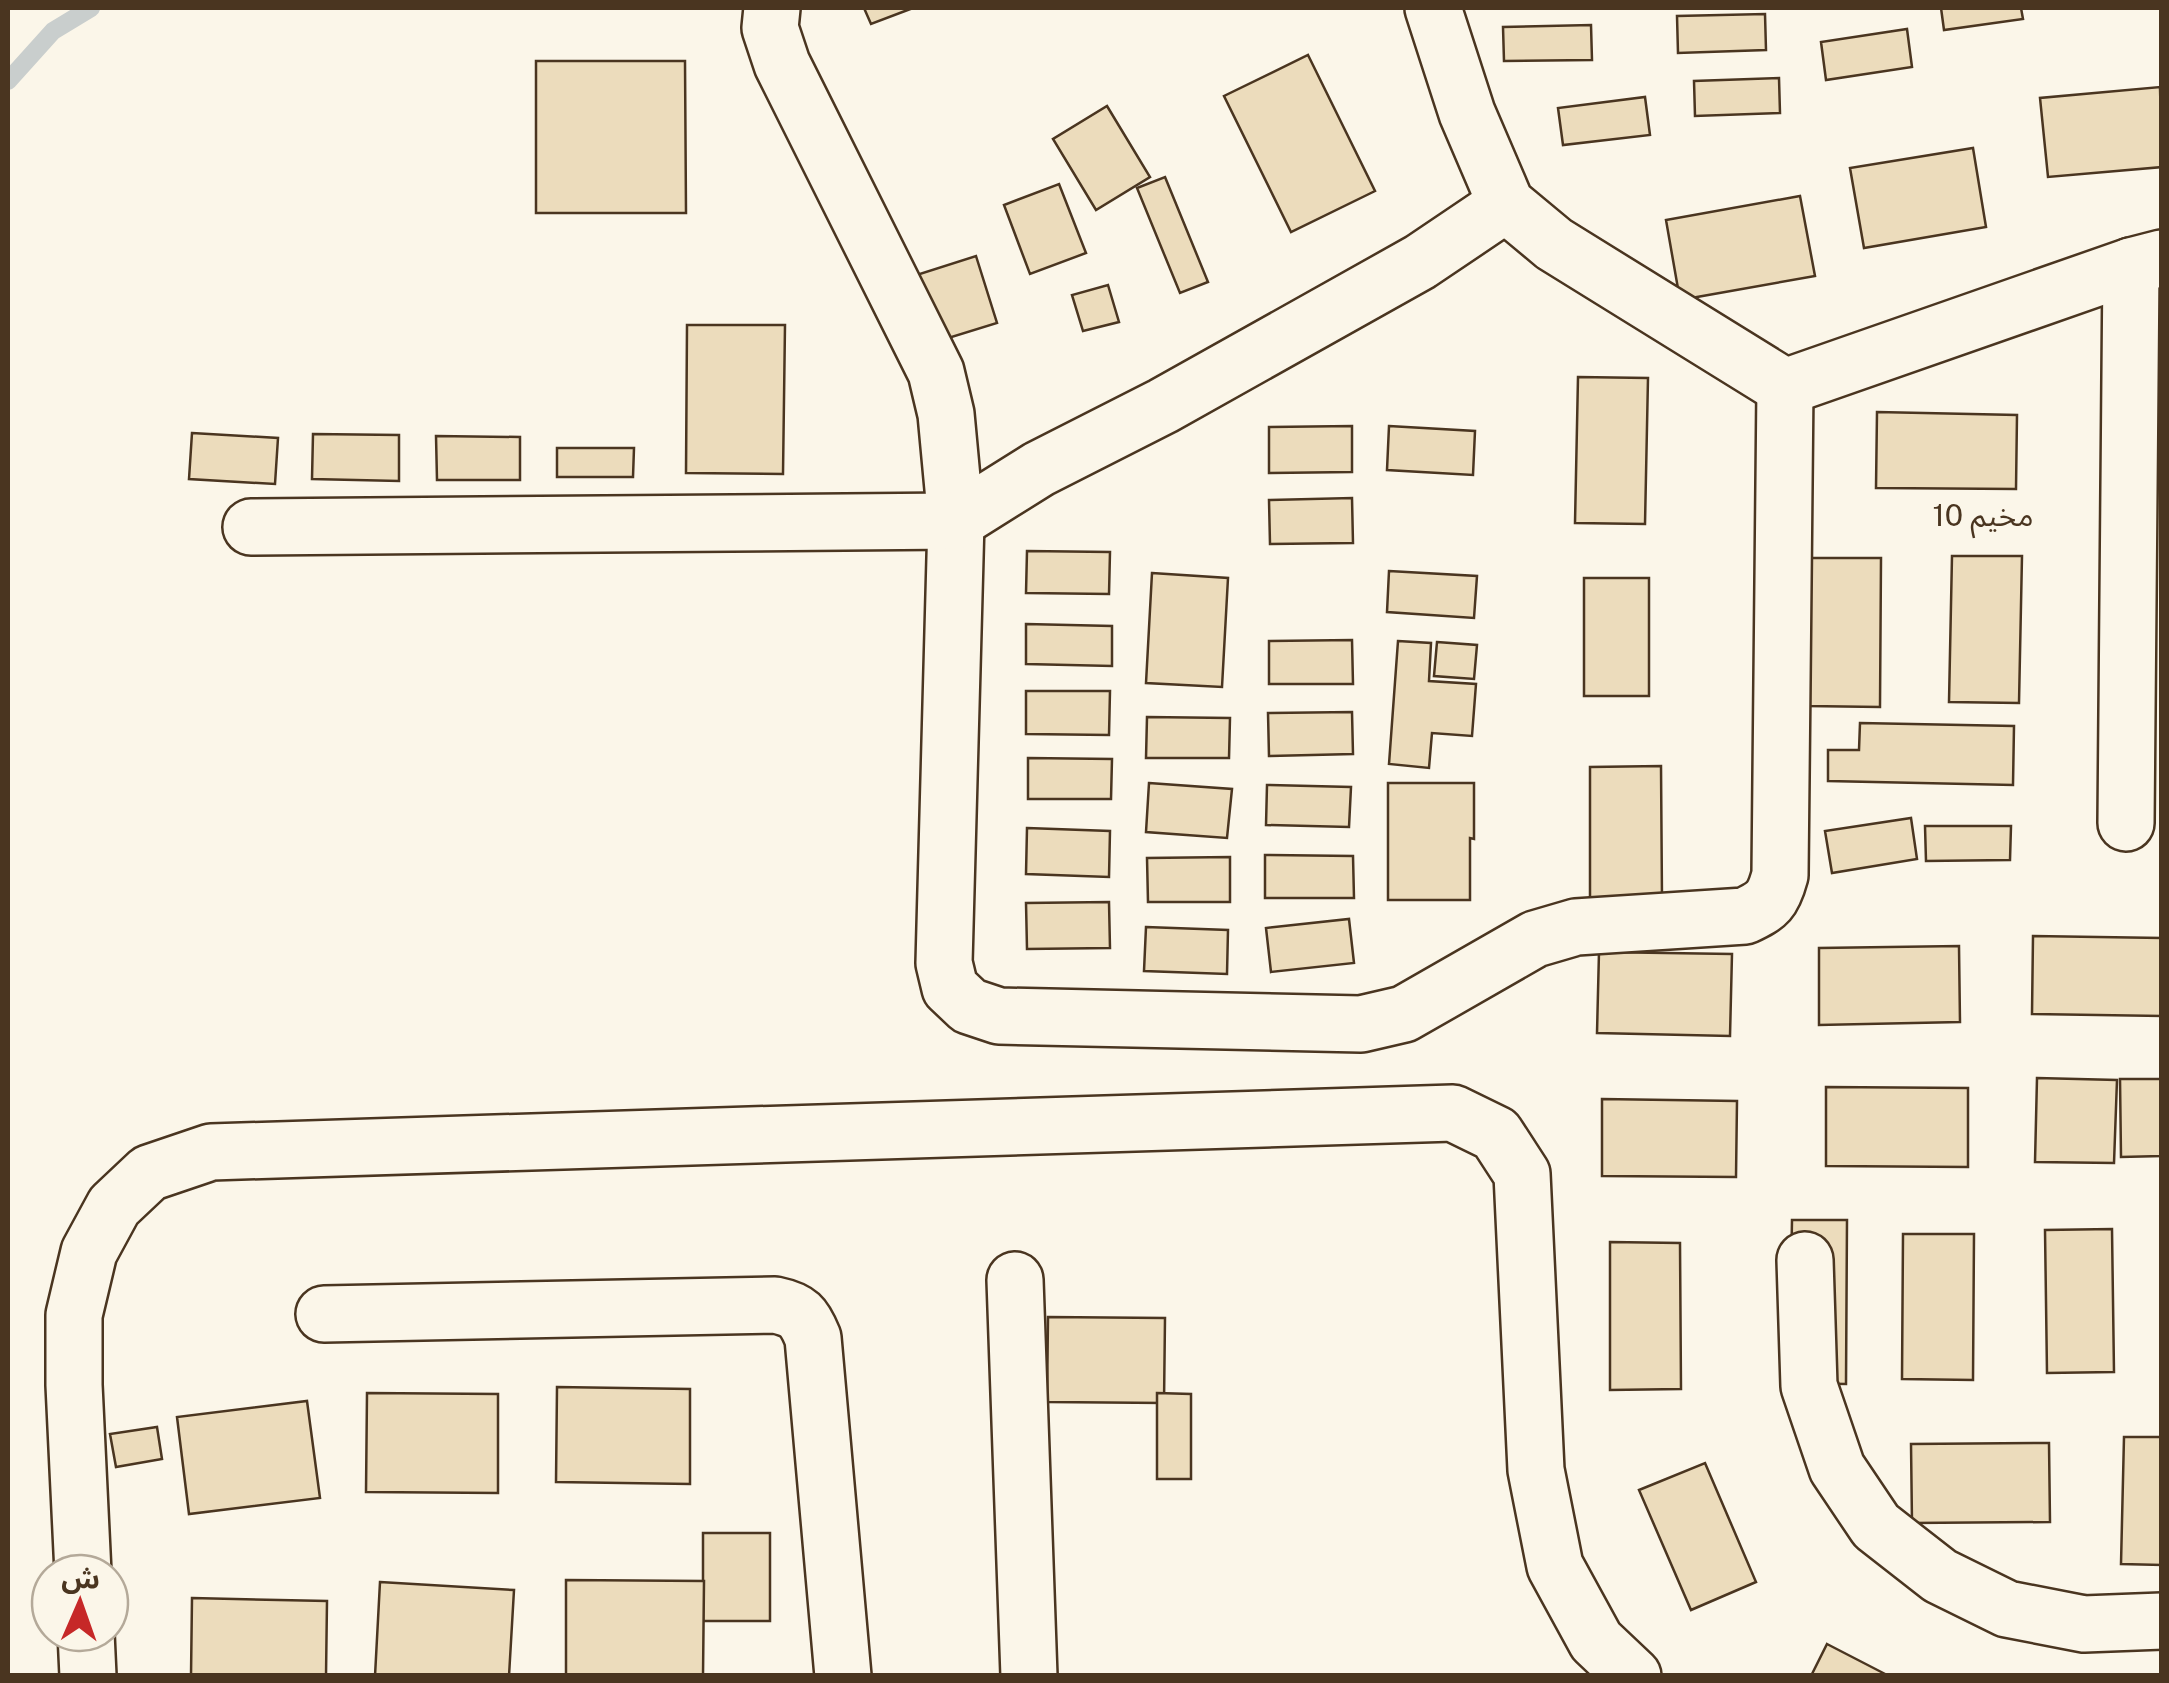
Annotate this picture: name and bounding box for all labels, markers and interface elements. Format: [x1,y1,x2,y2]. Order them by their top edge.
district label: مخيم 10 [1933,497,2033,539]
north arrow [30,1553,130,1653]
text: ش [61,1560,101,1595]

